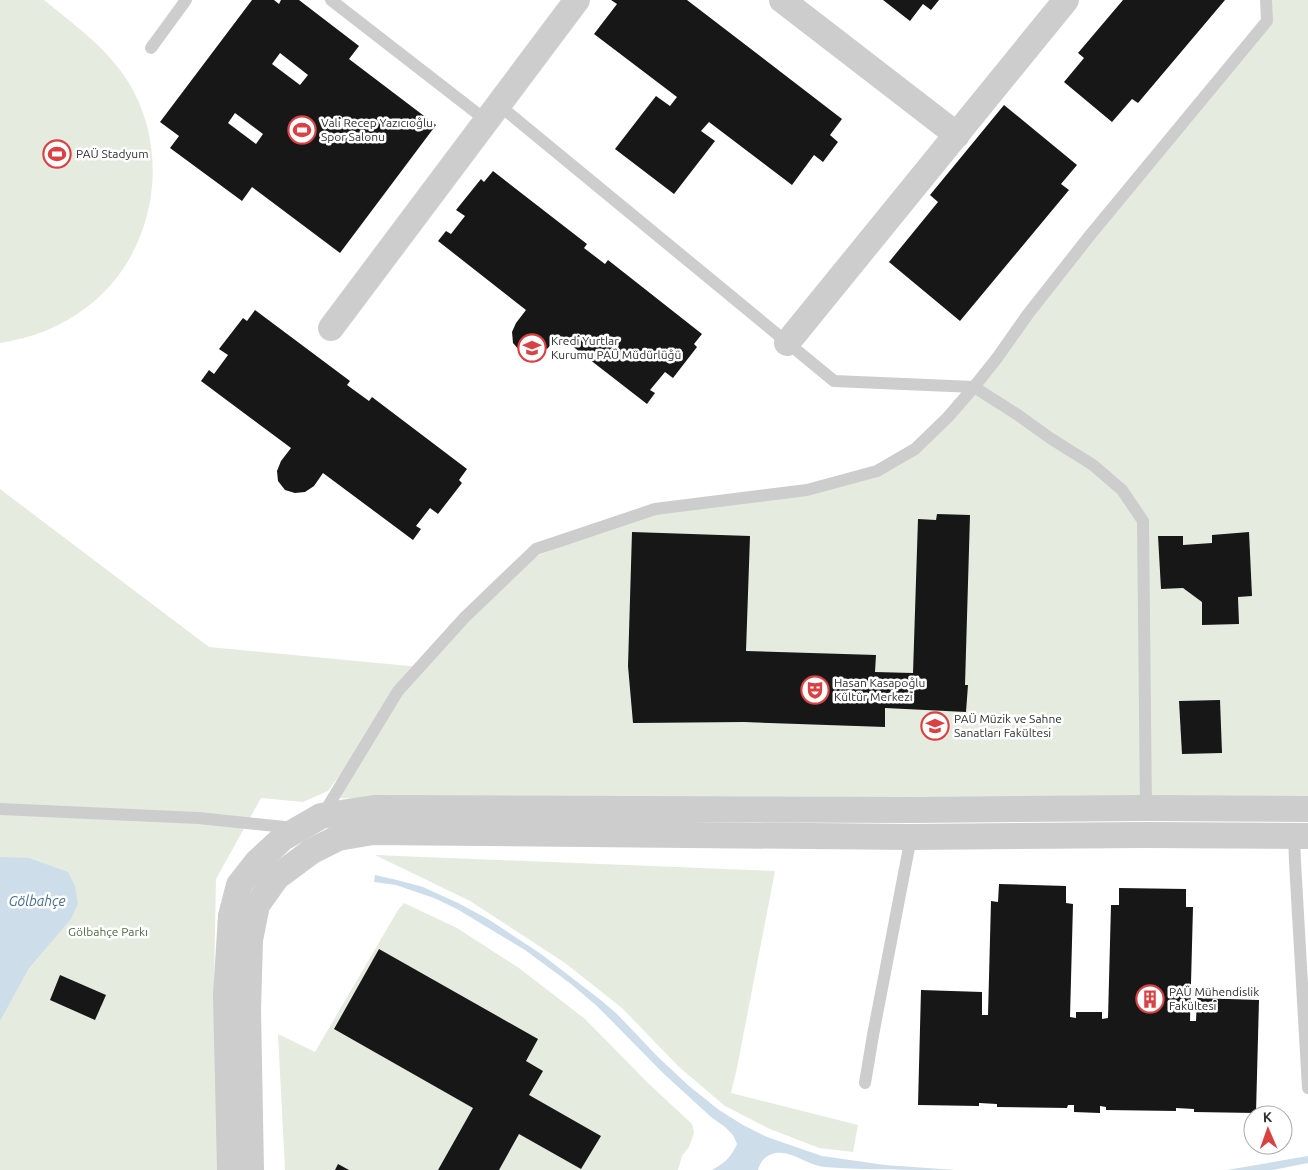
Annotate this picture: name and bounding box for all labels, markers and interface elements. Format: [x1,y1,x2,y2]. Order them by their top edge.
sports icon: Vali Recep Yazıcıoğlu Spor Salonu [287,115,317,145]
place label: Vali Recep Yazıcıoğlu Spor Salonu [321,116,433,143]
sports icon: PAÜ Stadyum [42,139,72,169]
place label: PAÜ Stadyum [76,147,149,160]
school or university icon: Kredi Yurtlar Kurumu PAÜ Müdürlüğü [517,333,547,363]
place label: Kredi Yurtlar Kurumu PAÜ Müdürlüğü [551,334,681,361]
theatre icon: Hasan Kasapoğlu Kültür Merkezi [800,675,830,705]
place label: Hasan Kasapoğlu Kültür Merkezi [834,676,925,703]
school or university icon: PAÜ Müzik ve Sahne Sanatları Fakültesi [920,711,950,741]
place label: PAÜ Müzik ve Sahne Sanatları Fakültesi [954,712,1062,739]
water label: Gölbahçe [8,893,66,909]
park label: Gölbahçe Parkı [68,925,148,938]
building icon: PAÜ Mühendislik Fakültesi [1135,984,1165,1014]
place label: PAÜ Mühendislik Fakültesi [1169,985,1259,1012]
north arrow [1243,1105,1293,1155]
text: K [1263,1109,1273,1125]

